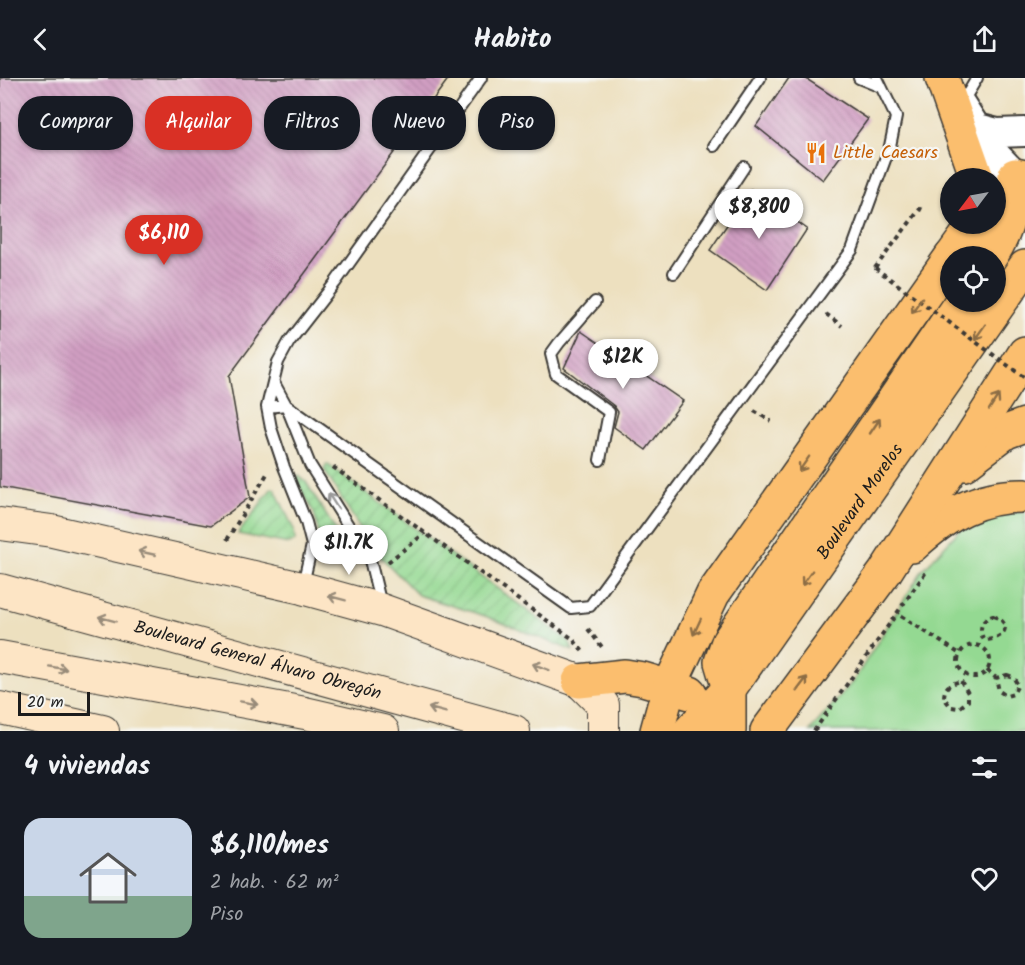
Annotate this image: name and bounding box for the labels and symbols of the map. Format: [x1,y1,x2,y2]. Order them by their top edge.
place label: Little Caesars [833,139,938,168]
restaurant icon: Little Caesars [804,141,828,165]
north arrow [940,168,1006,234]
pin: $8,800 [710,189,808,240]
pin: $6,110 [115,215,213,266]
one-way arrow [911,297,923,313]
one-way arrow [974,324,986,340]
pin: $12K [587,339,659,390]
one-way arrow [988,393,1001,410]
one-way arrow [869,418,881,435]
street label: Boulevard Morelos [809,438,911,566]
one-way arrow [798,456,810,472]
one-way arrow [327,493,339,510]
pin: $11.7K [300,525,398,576]
one-way arrow [138,547,157,558]
one-way arrow [801,569,813,586]
one-way arrow [328,592,347,603]
one-way arrow [98,613,117,625]
street label: Boulevard General Álvaro Obregón [130,613,385,708]
one-way arrow [691,617,703,635]
one-way arrow [532,661,551,672]
one-way arrow [47,663,67,674]
one-way arrow [795,676,808,692]
scale bar [18,689,90,716]
one-way arrow [239,698,259,709]
one-way arrow [428,704,447,715]

